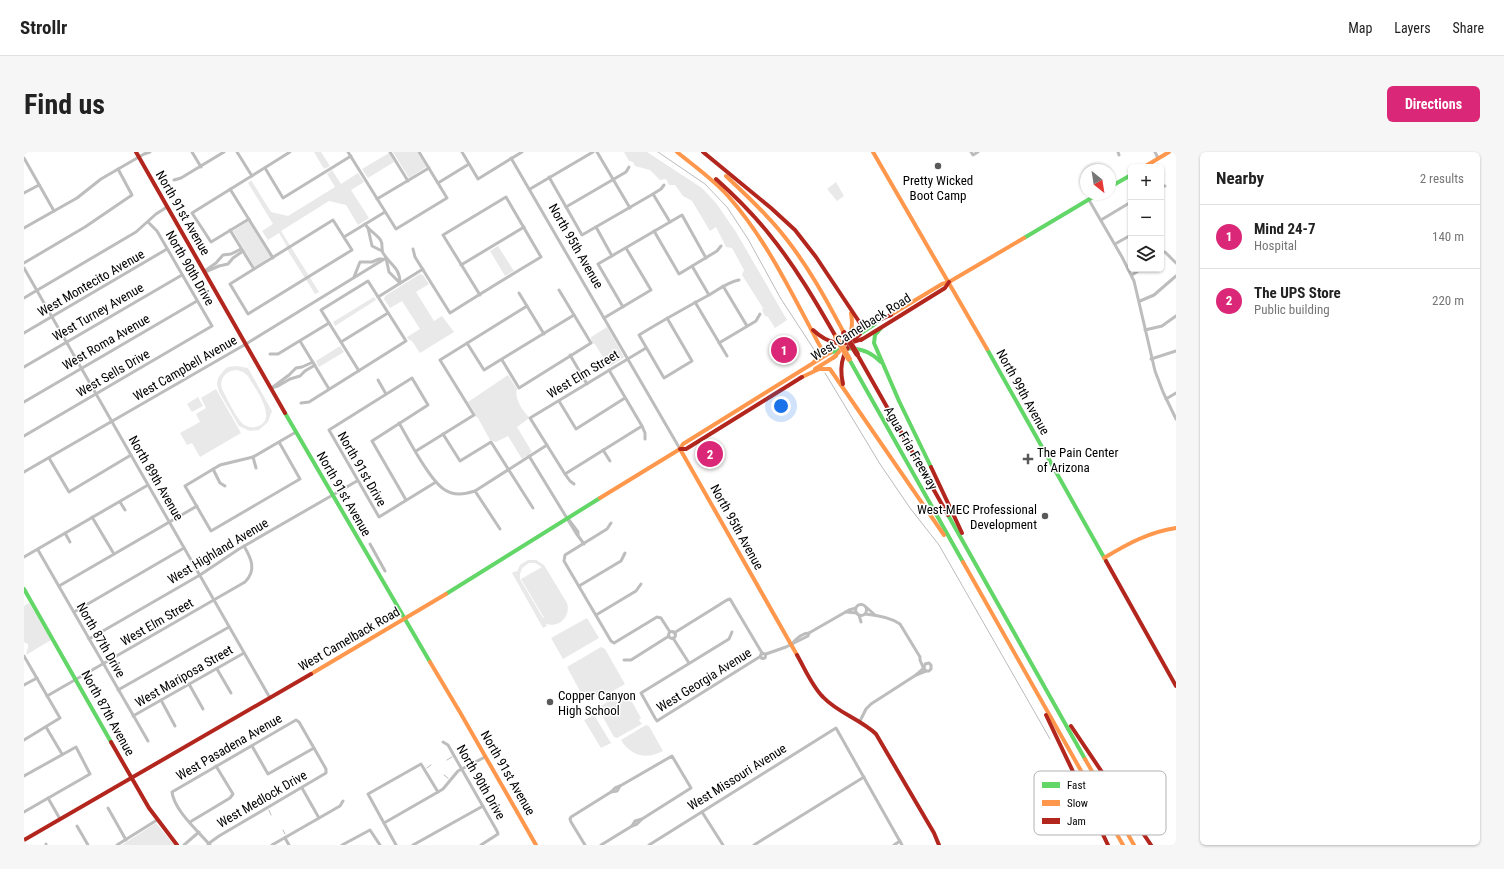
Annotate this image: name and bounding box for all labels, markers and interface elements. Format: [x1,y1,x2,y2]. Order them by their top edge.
text: Strollr [20,16,67,39]
text: Map [1348,20,1372,36]
text: Layers [1394,20,1431,36]
text: Share [1453,20,1484,36]
button: Directions [1387,86,1480,122]
text: Find us [24,88,105,121]
marker: Pretty Wicked Boot Camp [933,161,943,171]
north arrow [1080,164,1116,200]
map controls [1128,164,1164,272]
button: + [1128,164,1164,200]
street label: North 91st Avenue [153,168,213,258]
text: Nearby [1216,168,1264,188]
text: 2 results [1420,171,1464,186]
place label: Pretty Wicked Boot Camp [903,173,973,203]
button: − [1128,200,1164,236]
street label: North 95th Avenue [546,201,606,291]
text: Mind 24-7 [1254,220,1316,238]
street label: North 90th Drive [163,228,217,308]
text: 1 [1226,229,1232,244]
text: 140 m [1432,229,1464,244]
button: layers [1128,236,1164,272]
text: Hospital [1254,238,1297,253]
street label: West Montecito Avenue [35,246,147,320]
street label: West Turney Avenue [50,280,146,344]
text: The UPS Store [1254,284,1341,302]
street label: West Camelback Road [808,290,914,364]
text: 2 [1226,293,1232,308]
text: 220 m [1432,293,1464,308]
text: Public building [1254,302,1330,317]
street label: West Roma Avenue [60,311,152,373]
street label: West Campbell Avenue [130,332,240,404]
pin: 1 [771,335,797,365]
street label: West Sells Drive [74,346,152,400]
street label: West Elm Street [544,347,622,401]
street label: North 99th Avenue [993,347,1053,437]
your location [771,396,791,416]
street label: Agua Fria Freeway [881,404,941,493]
street label: North 91st Drive [335,429,389,509]
street label: North 89th Avenue [126,433,186,523]
pin: 2 [697,439,723,469]
place label: The Pain Center of Arizona [1037,445,1118,475]
street label: North 91st Avenue [314,449,374,539]
marker: The Pain Center of Arizona [1022,453,1034,465]
street label: North 95th Avenue [707,482,767,572]
place label: West-MEC Professional Development [917,502,1037,532]
marker: West-MEC Professional Development [1040,511,1050,521]
street label: West Highland Avenue [165,515,271,587]
street label: West Elm Street [118,595,196,649]
street label: North 87th Drive [74,600,128,680]
street label: West Camelback Road [296,604,402,674]
street label: West Mariposa Street [133,642,236,710]
street label: West Georgia Avenue [654,645,754,715]
street label: North 87th Avenue [78,668,138,758]
place label: Copper Canyon High School [558,688,636,718]
marker: Copper Canyon High School [545,697,555,707]
street label: West Pasadena Avenue [173,711,285,783]
street label: North 91st Avenue [478,728,538,818]
street label: West Missouri Avenue [685,741,789,813]
street label: North 90th Drive [454,742,508,822]
street label: West Medlock Drive [214,767,310,831]
legend [1034,771,1166,835]
text: Fast [1067,779,1086,792]
text: Slow [1067,797,1088,810]
text: Jam [1067,815,1086,828]

